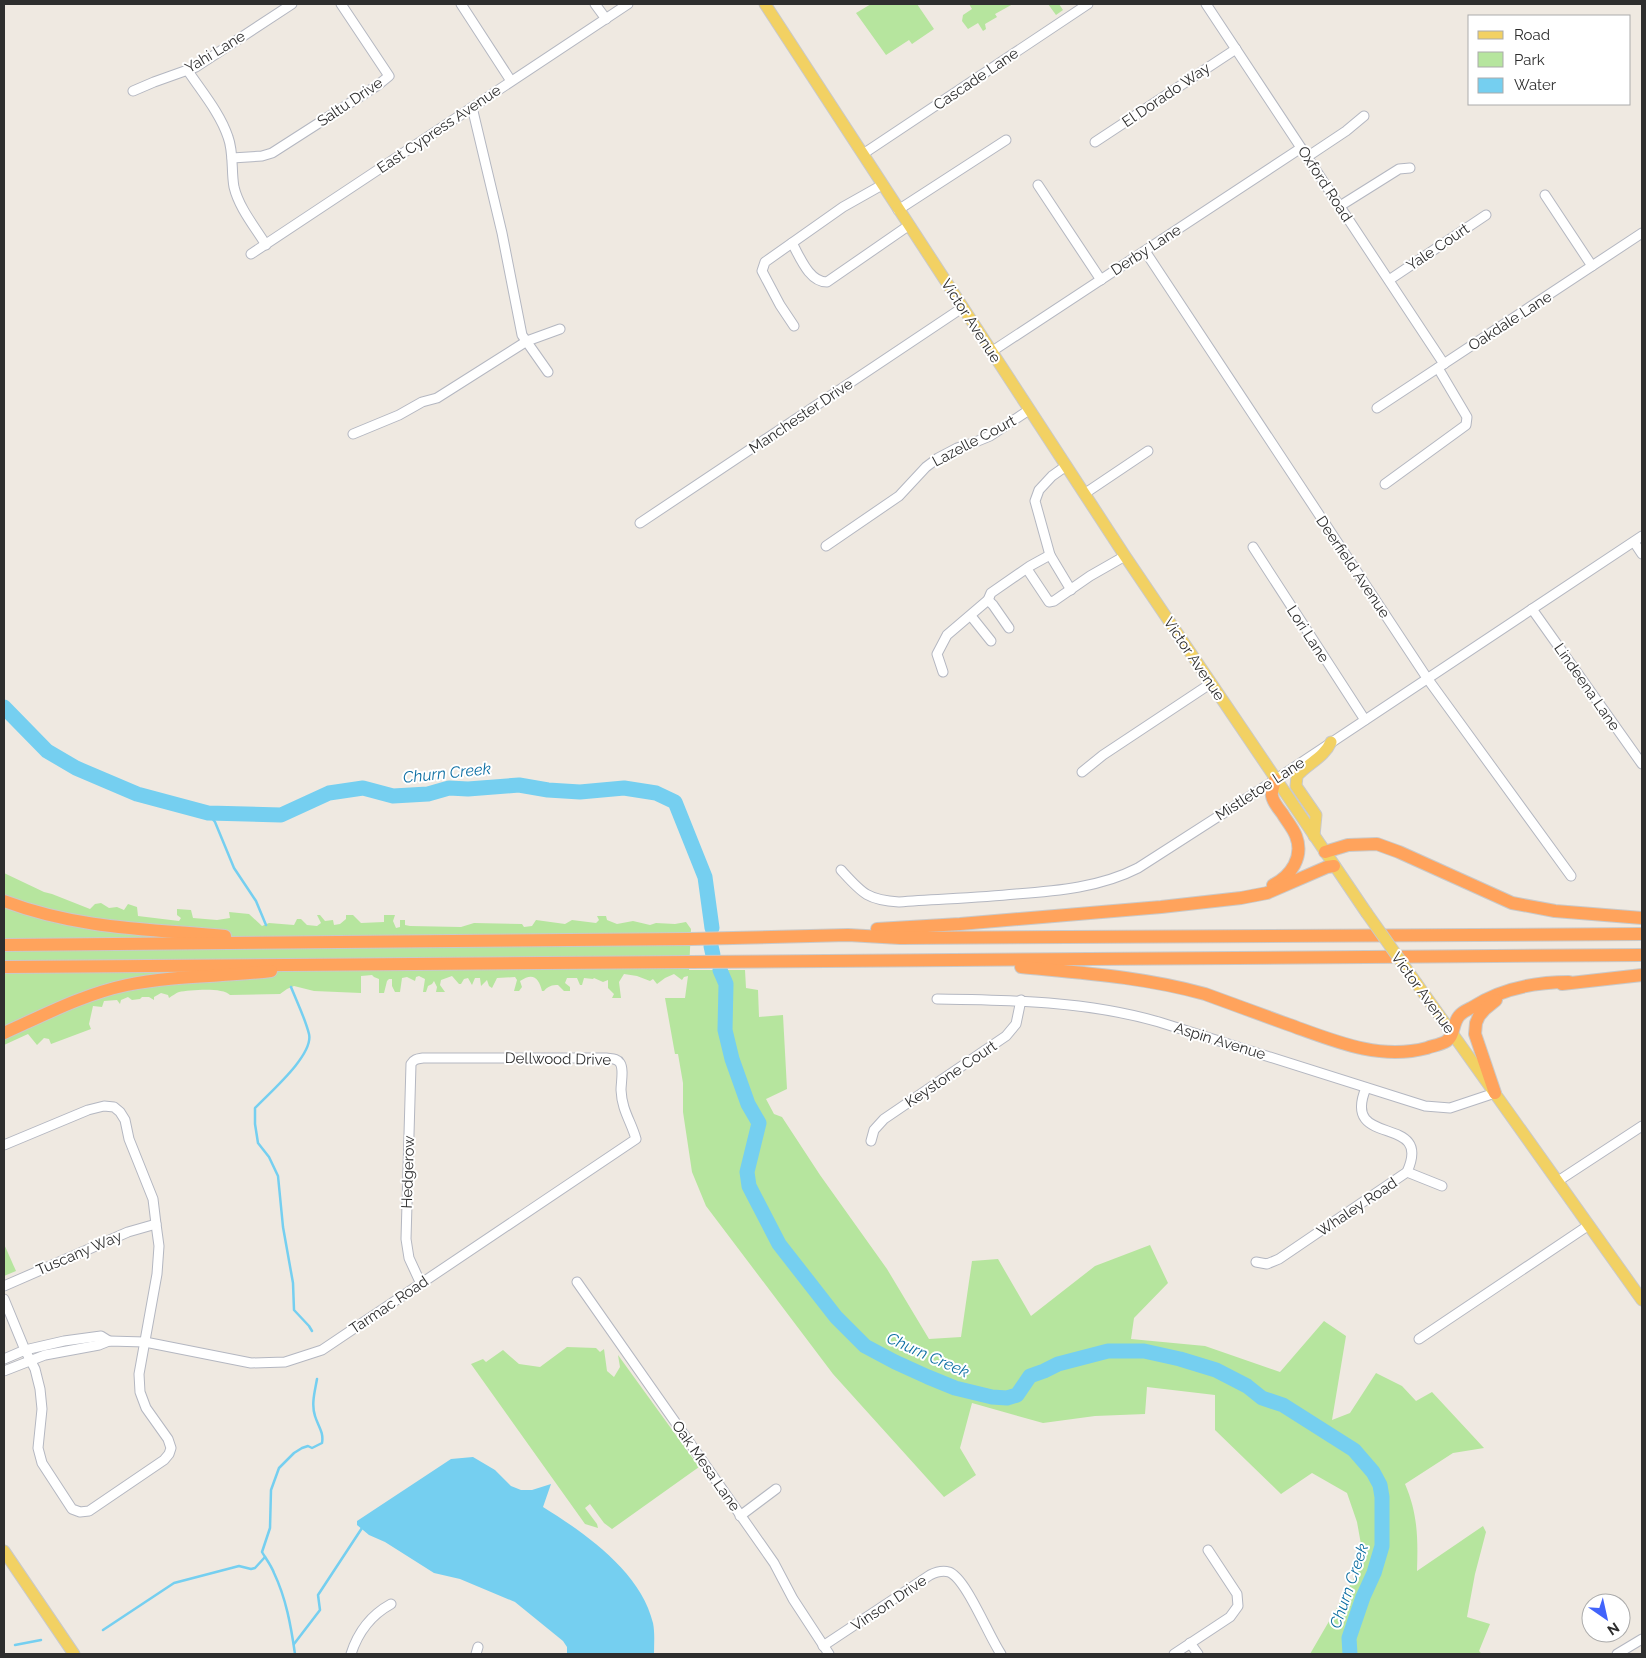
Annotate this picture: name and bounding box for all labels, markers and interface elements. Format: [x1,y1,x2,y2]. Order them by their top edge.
legend [1468,15,1631,105]
text: Road [1514,26,1550,44]
street label: Yahi Lane [182,27,248,77]
street label: Cascade Lane [930,44,1022,114]
text: Park [1514,51,1545,69]
street label: El Dorado Way [1119,59,1213,131]
street label: Saltu Drive [314,73,386,130]
text: Water [1514,76,1557,94]
street label: East Cypress Avenue [374,81,504,177]
street label: Oxford Road [1294,143,1356,225]
street label: Yale Court [1403,219,1473,275]
street label: Derby Lane [1108,221,1185,279]
street label: Victor Avenue [937,276,1005,366]
street label: Oakdale Lane [1465,287,1555,355]
street label: Manchester Drive [746,375,856,457]
street label: Lazelle Court [929,411,1019,471]
street label: Deerfield Avenue [1312,512,1394,622]
street label: Lori Lane [1283,602,1333,666]
street label: Victor Avenue [1160,614,1229,704]
street label: Lindeena Lane [1550,640,1624,734]
street label: Mistletoe Lane [1212,753,1308,824]
water label: Churn Creek [402,759,492,787]
street label: Victor Avenue [1387,949,1459,1037]
street label: Aspin Avenue [1172,1019,1268,1063]
street label: Keystone Court [902,1037,1000,1111]
street label: Dellwood Drive [505,1049,611,1069]
street label: Hedgerow [398,1135,418,1209]
street label: Whaley Road [1313,1174,1401,1240]
street label: Tuscany Way [34,1227,124,1279]
street label: Tarmac Road [346,1272,432,1338]
water label: Churn Creek [884,1328,973,1382]
street label: Oak Mesa Lane [668,1417,744,1515]
water label: Churn Creek [1326,1541,1373,1631]
street label: Vinson Drive [848,1571,930,1635]
north arrow [1581,1593,1631,1643]
text: N [1604,1619,1622,1638]

